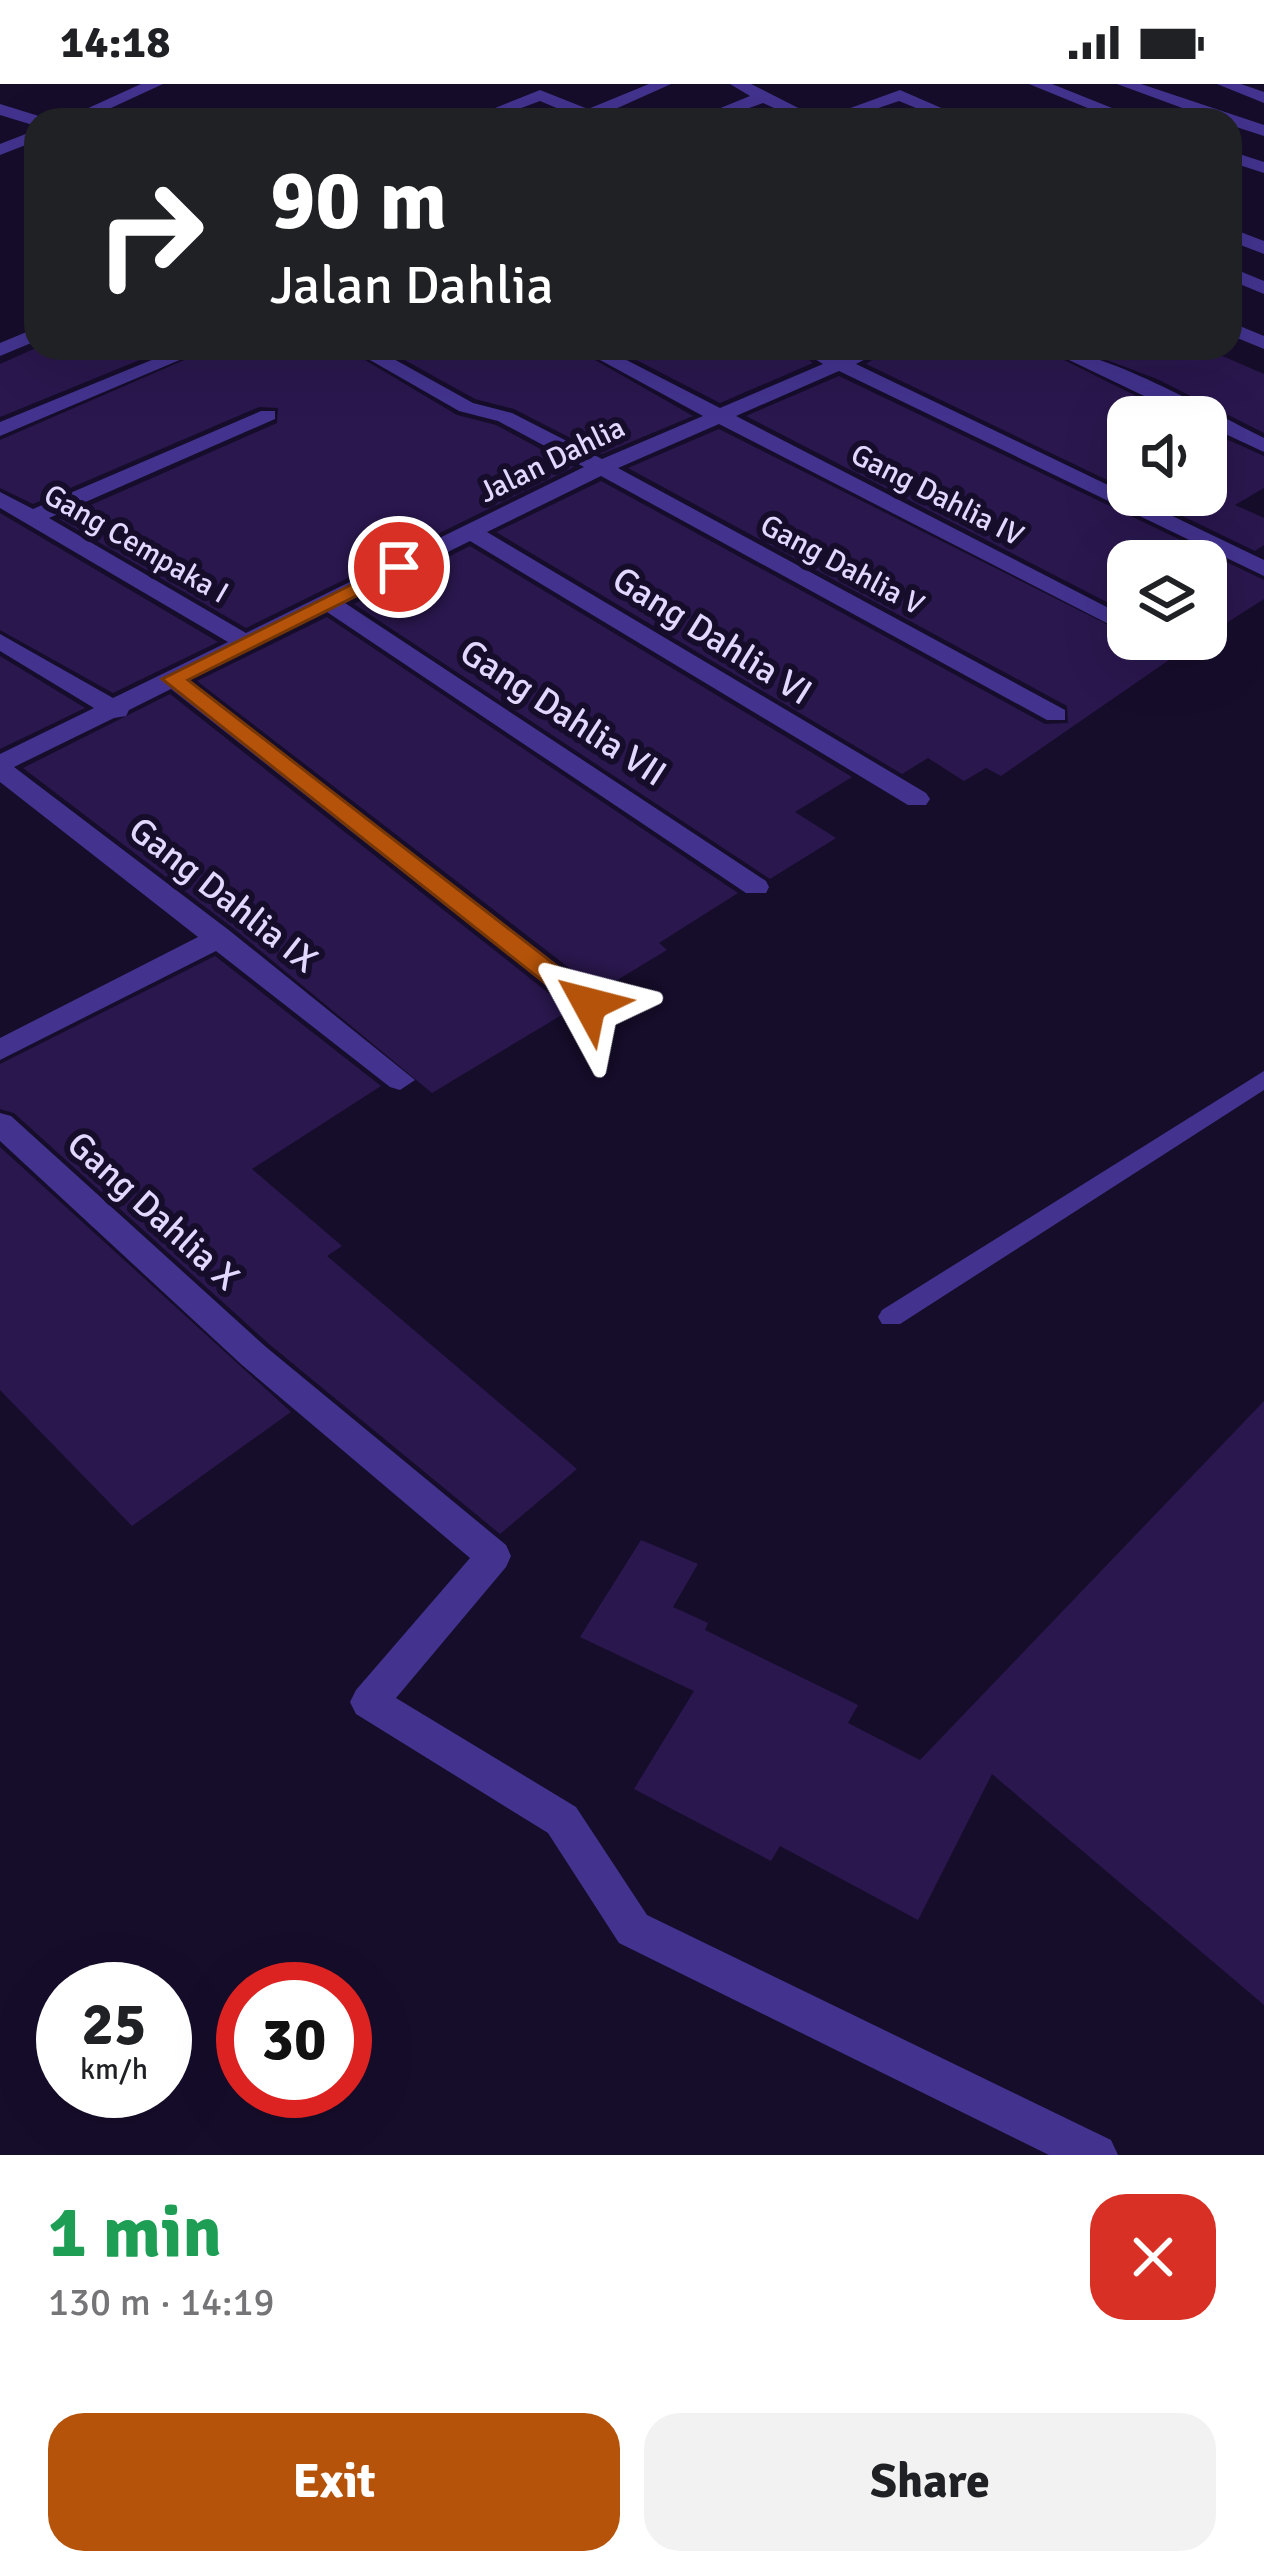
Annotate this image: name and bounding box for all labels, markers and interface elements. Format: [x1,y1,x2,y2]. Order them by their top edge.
text: 14:18 [60,15,170,70]
text: 90 m [270,149,447,253]
icon: right [72,156,228,312]
text: Jalan Dahlia [270,252,554,319]
map controls [1107,396,1227,660]
button: sound [1107,396,1227,516]
street label: Jalan Dahlia [473,409,631,511]
street label: Gang Dahlia IV [845,436,1029,554]
street label: Gang Cempaka I [37,476,235,612]
street label: Gang Dahlia V [754,506,930,624]
pin [348,516,450,618]
icon: arrive [366,534,432,600]
button: layers [1107,540,1227,660]
street label: Gang Dahlia VI [604,557,820,715]
street label: Gang Dahlia VII [451,630,675,796]
street label: Gang Dahlia IX [120,807,326,983]
position arrow [526,941,652,1067]
street label: Gang Dahlia X [58,1122,248,1300]
speed limit sign: 30 [216,1962,372,2118]
text: 25 [82,1988,146,2062]
text: km/h [80,2051,148,2088]
text: 1 min [48,2188,222,2277]
button: close [1090,2194,1216,2320]
text: 130 m · 14:19 [48,2278,275,2326]
button: Exit [48,2413,620,2551]
button: Share [644,2413,1216,2551]

